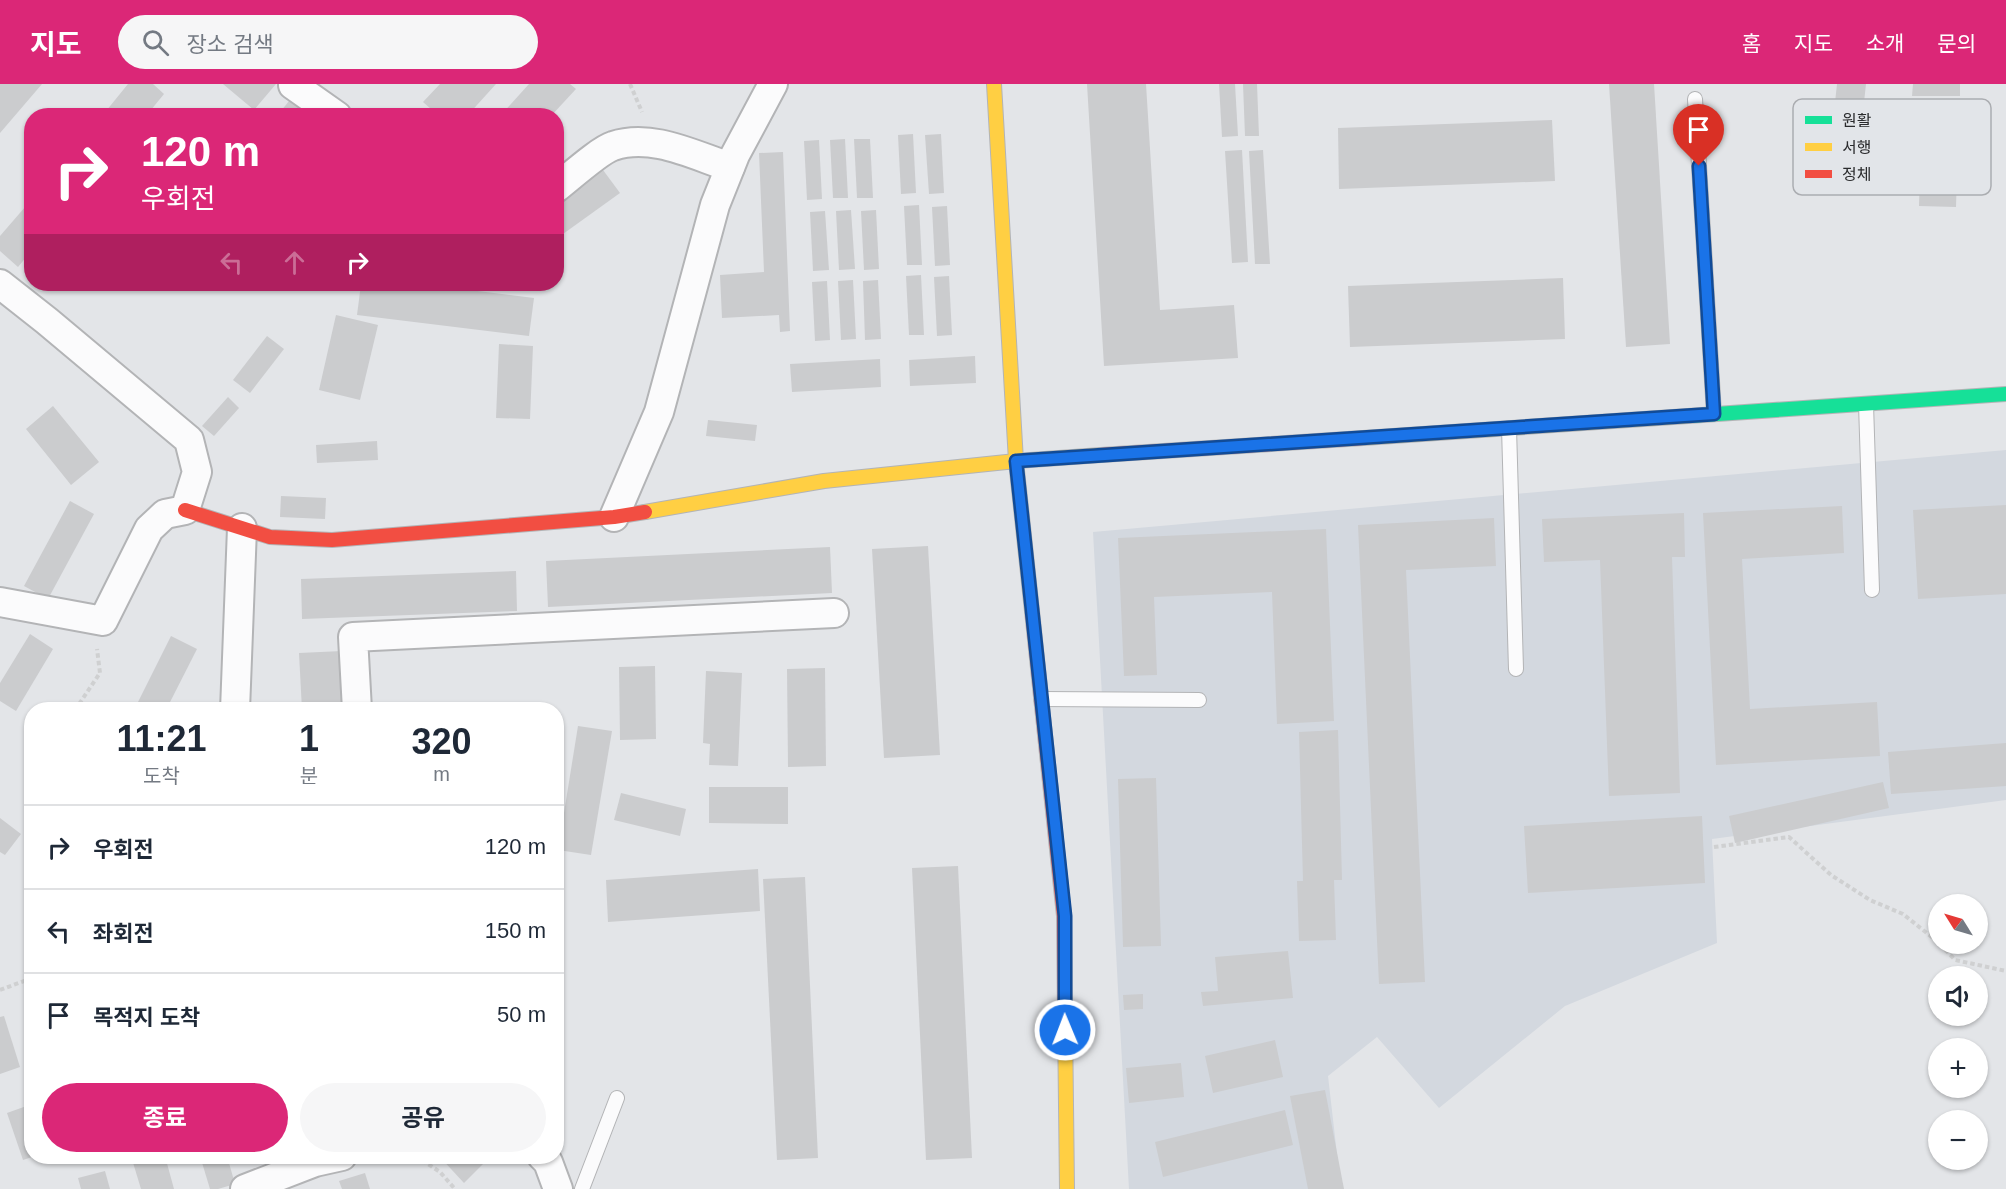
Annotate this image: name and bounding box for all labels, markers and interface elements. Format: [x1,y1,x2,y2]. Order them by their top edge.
search box [118,15,538,69]
icon: search [139,26,172,59]
text: 지도 [30,29,82,60]
text: 장소 검색 [187,32,274,57]
text: 홈 [1742,32,1761,55]
text: 지도 [1794,32,1833,55]
text: 소개 [1866,32,1904,55]
text: 문의 [1937,32,1976,55]
legend [1793,99,1991,195]
pin [1673,104,1724,166]
text: 원활 [1842,112,1872,129]
icon: arrive [1682,113,1715,146]
text: 120 m [141,128,260,175]
icon: right [42,132,120,210]
text: 서행 [1842,139,1871,156]
text: 정체 [1842,166,1871,183]
text: 우회전 [141,184,216,214]
icon: left [215,246,248,279]
icon: ahead [278,246,311,279]
icon: right [341,246,374,279]
text: 11:21 [116,718,207,759]
text: 1 [299,718,319,759]
text: 320 [411,721,472,762]
text: m [433,763,450,785]
text: 도착 [143,765,180,787]
text: 분 [300,765,318,787]
icon: right [42,831,75,864]
text: 120 m [485,834,546,859]
text: 우회전 [93,837,154,862]
north arrow [1928,894,1988,954]
map controls [1928,894,1988,1170]
icon: left [42,915,75,948]
text: 150 m [485,918,546,943]
text: 좌회전 [93,921,154,946]
button: sound [1928,966,1988,1026]
position arrow [1033,998,1097,1062]
icon: arrive [42,999,75,1032]
text: 50 m [497,1002,546,1027]
text: 목적지 도착 [93,1005,200,1030]
button: + [1928,1038,1988,1098]
button: 종료 [42,1083,288,1152]
button: 공유 [300,1083,546,1152]
button: − [1928,1110,1988,1170]

